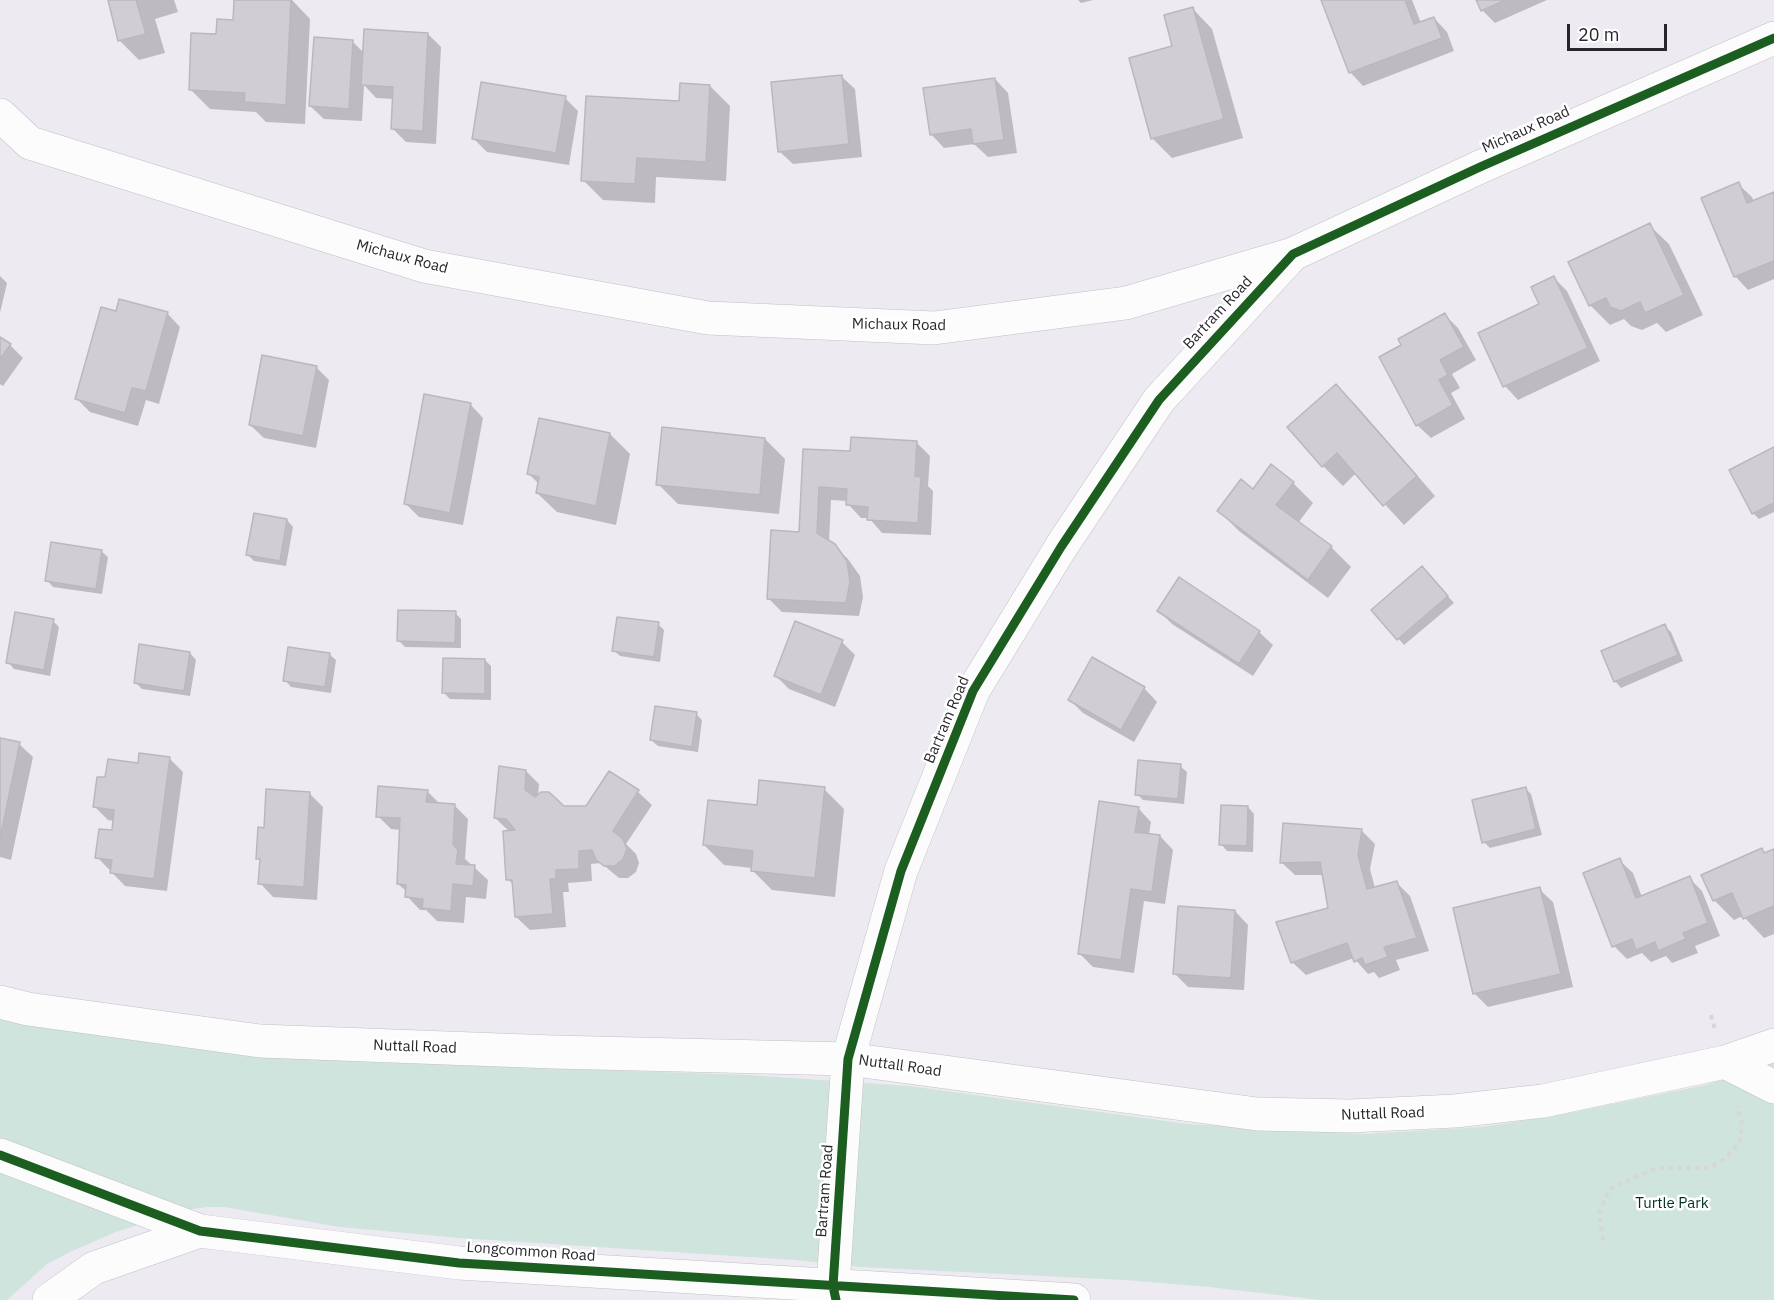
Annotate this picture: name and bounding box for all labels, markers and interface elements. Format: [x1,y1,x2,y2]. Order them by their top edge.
scale bar [1570,12,1670,50]
text: 20 m [1578,23,1620,46]
street label: Michaux Road [1479,103,1573,157]
street label: Michaux Road [354,236,450,278]
street label: Bartram Road [1180,273,1256,353]
street label: Michaux Road [852,315,946,335]
street label: Bartram Road [921,674,973,766]
street label: Nuttall Road [373,1037,457,1057]
street label: Nuttall Road [857,1051,943,1081]
street label: Nuttall Road [1341,1104,1425,1124]
street label: Bartram Road [813,1144,837,1238]
park label: Turtle Park [1635,1195,1709,1213]
street label: Longcommon Road [466,1239,596,1265]

